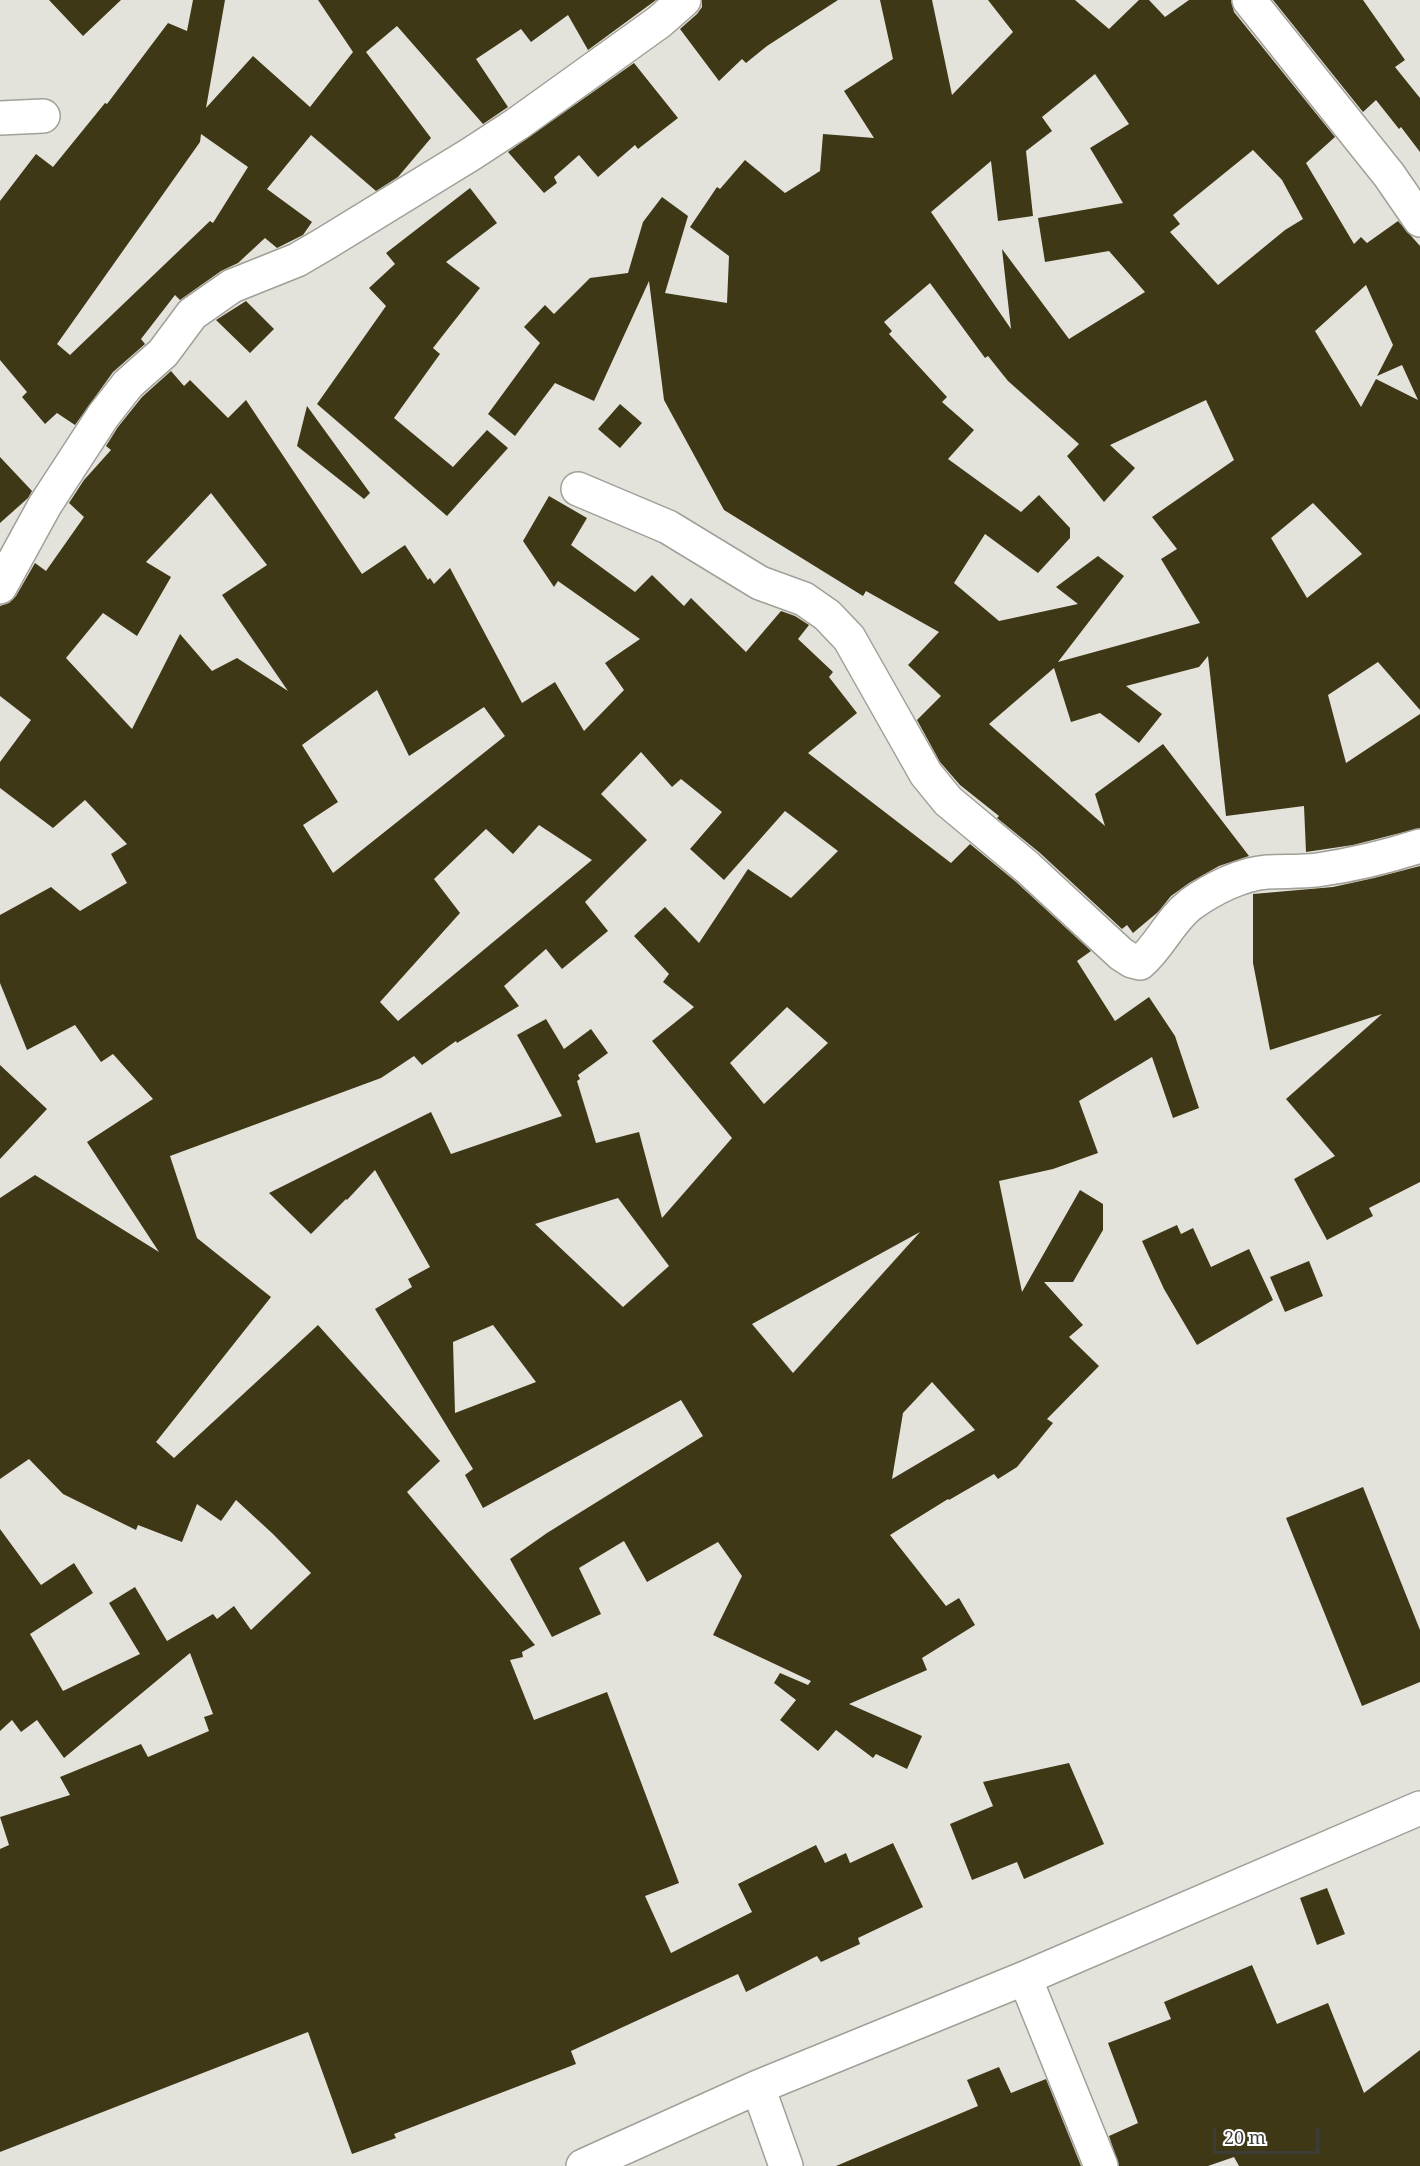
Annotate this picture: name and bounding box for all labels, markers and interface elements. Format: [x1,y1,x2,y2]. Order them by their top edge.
scale bar [1216,2115,1322,2153]
text: 20 m [1224,2125,1266,2149]

